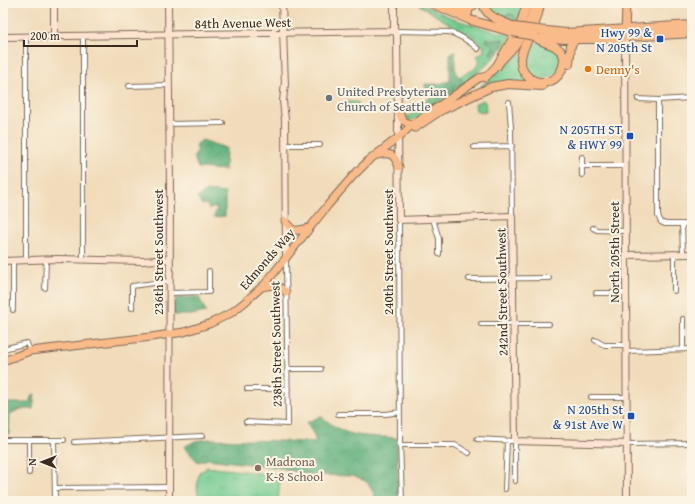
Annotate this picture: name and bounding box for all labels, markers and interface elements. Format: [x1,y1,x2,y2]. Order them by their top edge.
street label: 84th Avenue West [195,13,292,33]
scale bar [24,22,137,48]
place label: Hwy 99 & N 205th St [596,23,652,57]
text: 200 m [30,27,60,44]
marker: Hwy 99 & N 205th St [655,34,665,44]
place label: Denny's [596,60,640,79]
marker: Denny's [583,64,593,74]
place label: United Presbyterian Church of Seattle [337,82,447,116]
marker: United Presbyterian Church of Seattle [324,93,334,103]
place label: N 205TH ST & HWY 99 [559,120,623,154]
marker: N 205TH ST & HWY 99 [625,131,635,141]
street label: 236th Street Southwest [149,189,168,315]
street label: 240th Street Southwest [379,189,398,315]
street label: North 205th Street [605,201,624,303]
street label: Edmonds Way [235,224,300,294]
street label: 242nd Street Southwest [491,227,513,356]
street label: 238th Street Southwest [265,280,287,407]
place label: N 205th St & 91st Ave W [553,400,623,434]
marker: N 205th St & 91st Ave W [626,411,636,421]
north arrow [22,442,62,482]
place label: Madrona K-8 School [266,452,324,486]
text: N [24,458,40,466]
marker: Madrona K-8 School [253,463,263,473]

